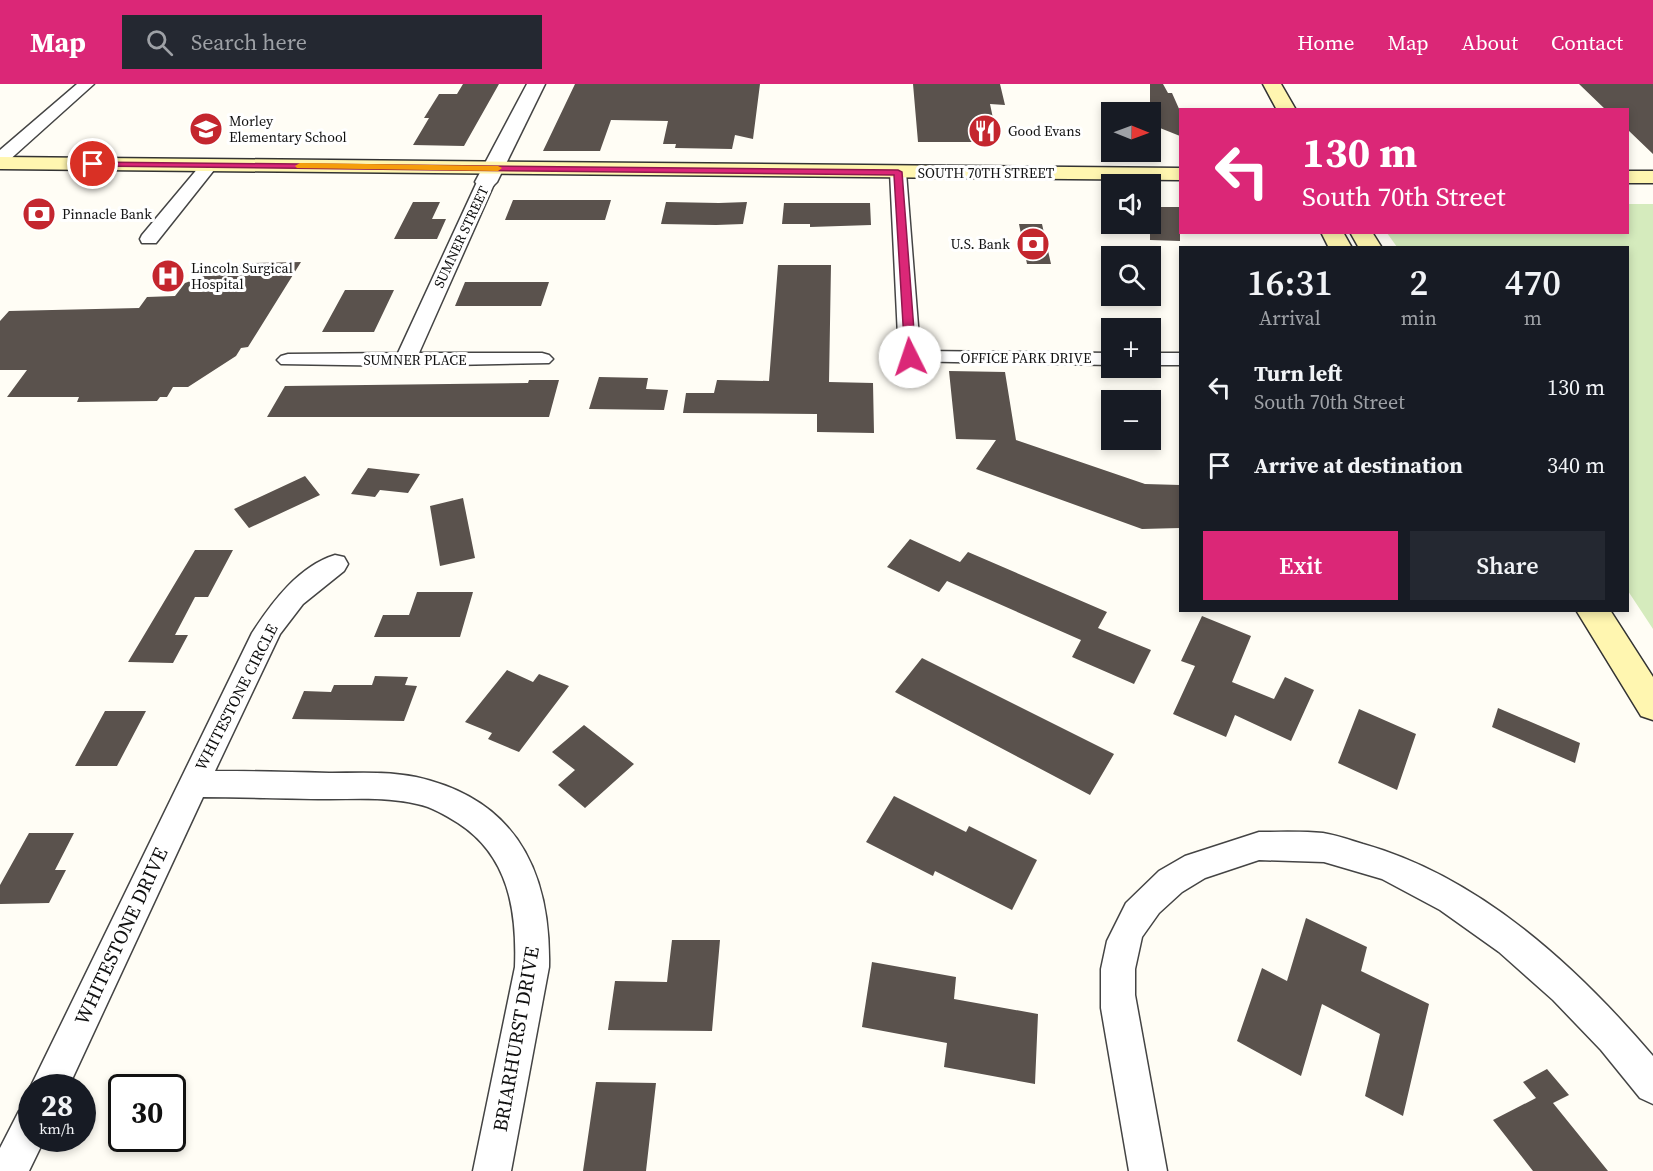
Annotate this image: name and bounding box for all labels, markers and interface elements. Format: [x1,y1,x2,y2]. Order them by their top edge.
search box [122,15,542,69]
text: Map [30,23,86,61]
icon: search [143,26,176,59]
text: Search here [191,27,307,57]
text: Home [1297,28,1355,57]
text: Map [1388,28,1429,57]
text: About [1462,28,1518,57]
text: Contact [1551,28,1623,57]
north arrow [1101,102,1161,162]
map controls [1101,102,1161,450]
school or university icon: Morley Elementary School [188,111,224,147]
place label: Morley Elementary School [229,111,347,147]
restaurant icon: Good Evans [967,113,1003,149]
place label: Good Evans [1008,121,1081,141]
text: 130 m [1302,123,1417,181]
icon: left [1203,132,1281,210]
pin [67,138,118,189]
icon: arrive [76,147,109,180]
street label: SOUTH 70TH STREET [918,163,1055,183]
button: sound [1101,174,1161,234]
text: South 70th Street [1302,178,1506,215]
street label: SUMNER STREET [429,182,494,291]
bank icon: Pinnacle Bank [21,196,57,232]
place label: Pinnacle Bank [62,204,152,224]
bank icon: U.S. Bank [1015,226,1051,262]
place label: U.S. Bank [950,234,1010,254]
button: search [1101,246,1161,306]
hospital icon: Lincoln Surgical Hospital [150,258,186,294]
place label: Lincoln Surgical Hospital [191,258,293,294]
text: 16:31 [1247,258,1333,307]
text: 2 [1409,258,1428,307]
text: 470 [1505,258,1561,307]
text: Arrival [1259,304,1321,332]
text: min [1401,304,1437,332]
text: m [1524,304,1542,332]
button: + [1101,318,1161,378]
position arrow [878,325,942,389]
street label: OFFICE PARK DRIVE [961,348,1091,368]
street label: SUMNER PLACE [364,350,466,370]
text: Turn left [1254,358,1342,388]
icon: left [1203,371,1236,404]
text: 130 m [1547,372,1605,402]
text: South 70th Street [1254,388,1405,416]
button: − [1101,390,1161,450]
icon: arrive [1203,449,1236,482]
text: Arrive at destination [1254,450,1463,480]
text: 340 m [1547,450,1605,480]
button: Exit [1203,531,1398,600]
button: Share [1410,531,1605,600]
street label: WHITESTONE CIRCLE [189,620,283,774]
street label: WHITESTONE DRIVE [68,843,174,1029]
street label: BRIARHURST DRIVE [486,944,546,1134]
speed limit sign: 30 [108,1074,186,1152]
text: 28 [41,1085,73,1126]
text: km/h [39,1118,75,1139]

